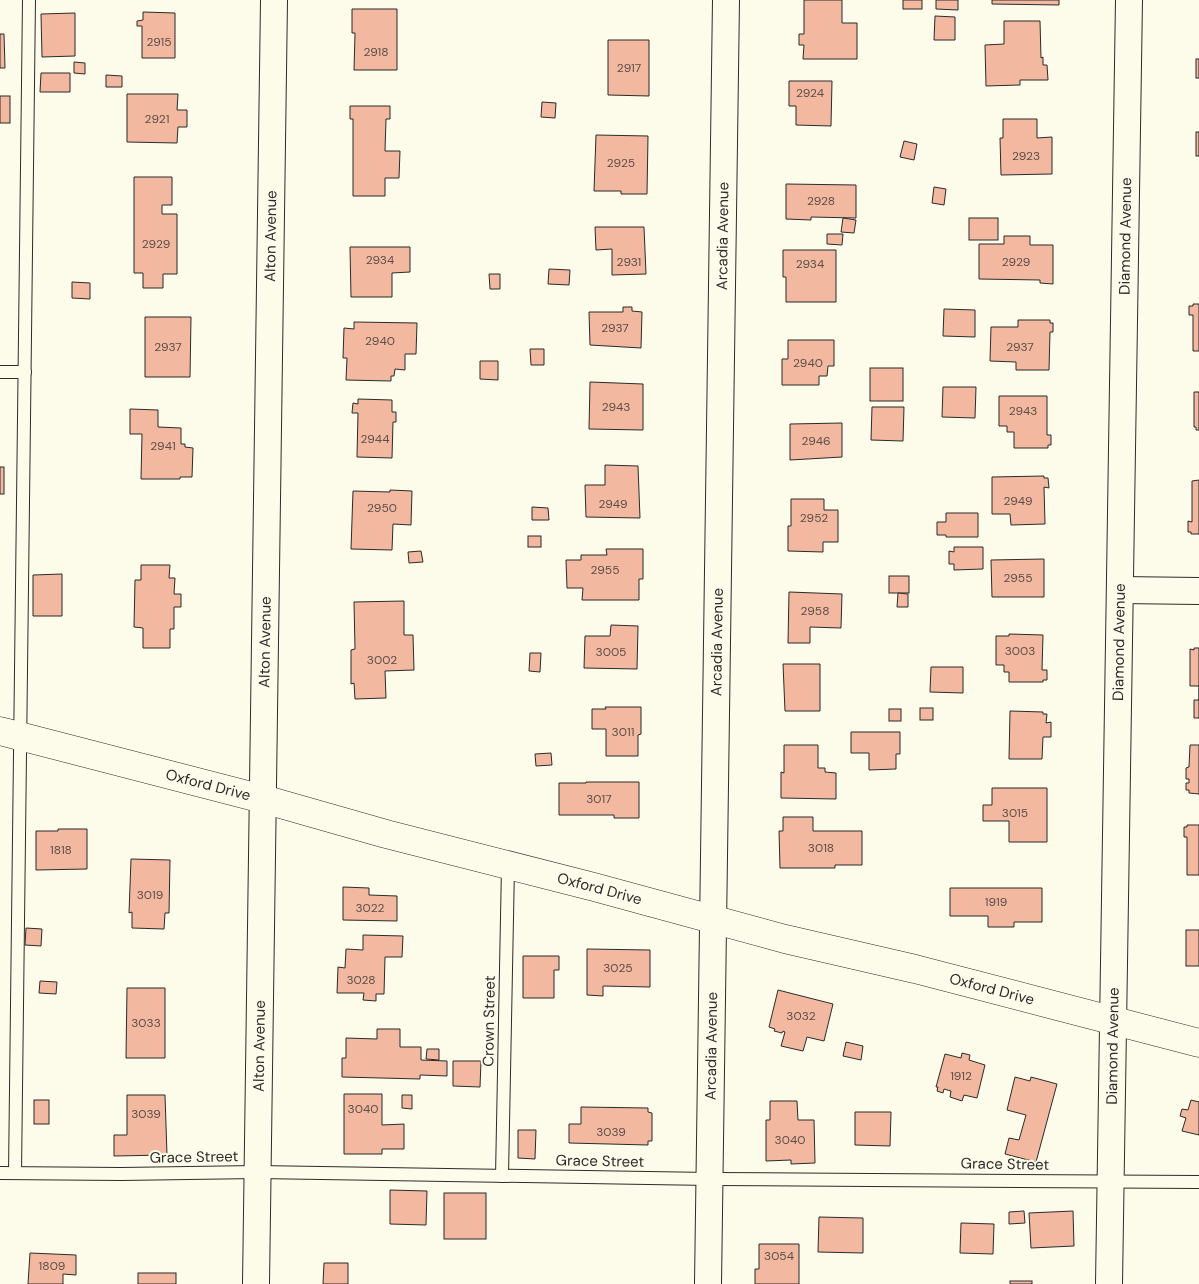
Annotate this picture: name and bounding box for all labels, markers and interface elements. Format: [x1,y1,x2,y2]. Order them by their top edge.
house number: 2915 [146,34,172,50]
house number: 2918 [363,44,389,60]
house number: 2917 [617,60,641,76]
house number: 2924 [796,85,824,101]
house number: 2921 [145,111,169,127]
house number: 2923 [1012,148,1040,164]
house number: 2925 [607,155,635,171]
street label: Diamond Avenue [1114,177,1136,295]
street label: Arcadia Avenue [712,182,733,290]
street label: Alton Avenue [260,190,281,282]
house number: 2928 [807,193,835,209]
house number: 2929 [142,236,170,252]
house number: 2934 [366,252,394,268]
house number: 2931 [617,254,641,270]
house number: 2929 [1002,254,1030,270]
house number: 2934 [796,256,824,272]
house number: 2937 [601,320,629,336]
house number: 2940 [365,333,395,349]
house number: 2937 [154,339,182,355]
house number: 2937 [1006,339,1034,355]
house number: 2940 [793,355,823,371]
house number: 2943 [602,399,630,415]
house number: 2943 [1009,403,1037,419]
house number: 2944 [361,431,389,447]
house number: 2946 [801,433,831,449]
house number: 2941 [150,438,176,454]
house number: 2949 [1003,493,1033,509]
house number: 2949 [598,496,628,512]
house number: 2950 [367,500,397,516]
house number: 2952 [800,510,828,526]
house number: 2955 [591,562,619,578]
house number: 2955 [1004,570,1032,586]
street label: Diamond Avenue [1108,583,1130,701]
street label: Arcadia Avenue [706,588,728,696]
street label: Alton Avenue [254,596,276,688]
house number: 2958 [801,603,829,619]
house number: 3003 [1005,643,1035,659]
house number: 3005 [596,644,626,660]
house number: 3002 [367,652,397,668]
house number: 3011 [612,724,634,740]
street label: Oxford Drive [164,764,253,805]
house number: 3017 [586,791,612,807]
house number: 3015 [1002,805,1028,821]
house number: 3018 [808,840,834,856]
house number: 1818 [50,842,72,858]
street label: Oxford Drive [555,868,644,910]
house number: 3019 [137,887,163,903]
house number: 1919 [985,894,1007,910]
house number: 3022 [355,900,385,916]
house number: 3025 [603,960,633,976]
street label: Oxford Drive [947,968,1037,1010]
house number: 3028 [346,972,376,988]
street label: Crown Street [478,975,500,1067]
street label: Diamond Avenue [1102,987,1124,1105]
street label: Arcadia Avenue [701,992,722,1100]
street label: Alton Avenue [249,1000,270,1092]
house number: 3032 [786,1008,816,1024]
house number: 3033 [131,1015,161,1031]
house number: 1912 [950,1068,972,1084]
house number: 3040 [348,1101,378,1117]
house number: 3039 [131,1106,161,1122]
house number: 3039 [596,1124,626,1140]
house number: 3040 [775,1132,805,1148]
street label: Grace Street [149,1146,239,1168]
street label: Grace Street [555,1150,645,1172]
street label: Grace Street [960,1153,1050,1175]
house number: 3054 [764,1248,794,1264]
house number: 1809 [39,1258,65,1274]

